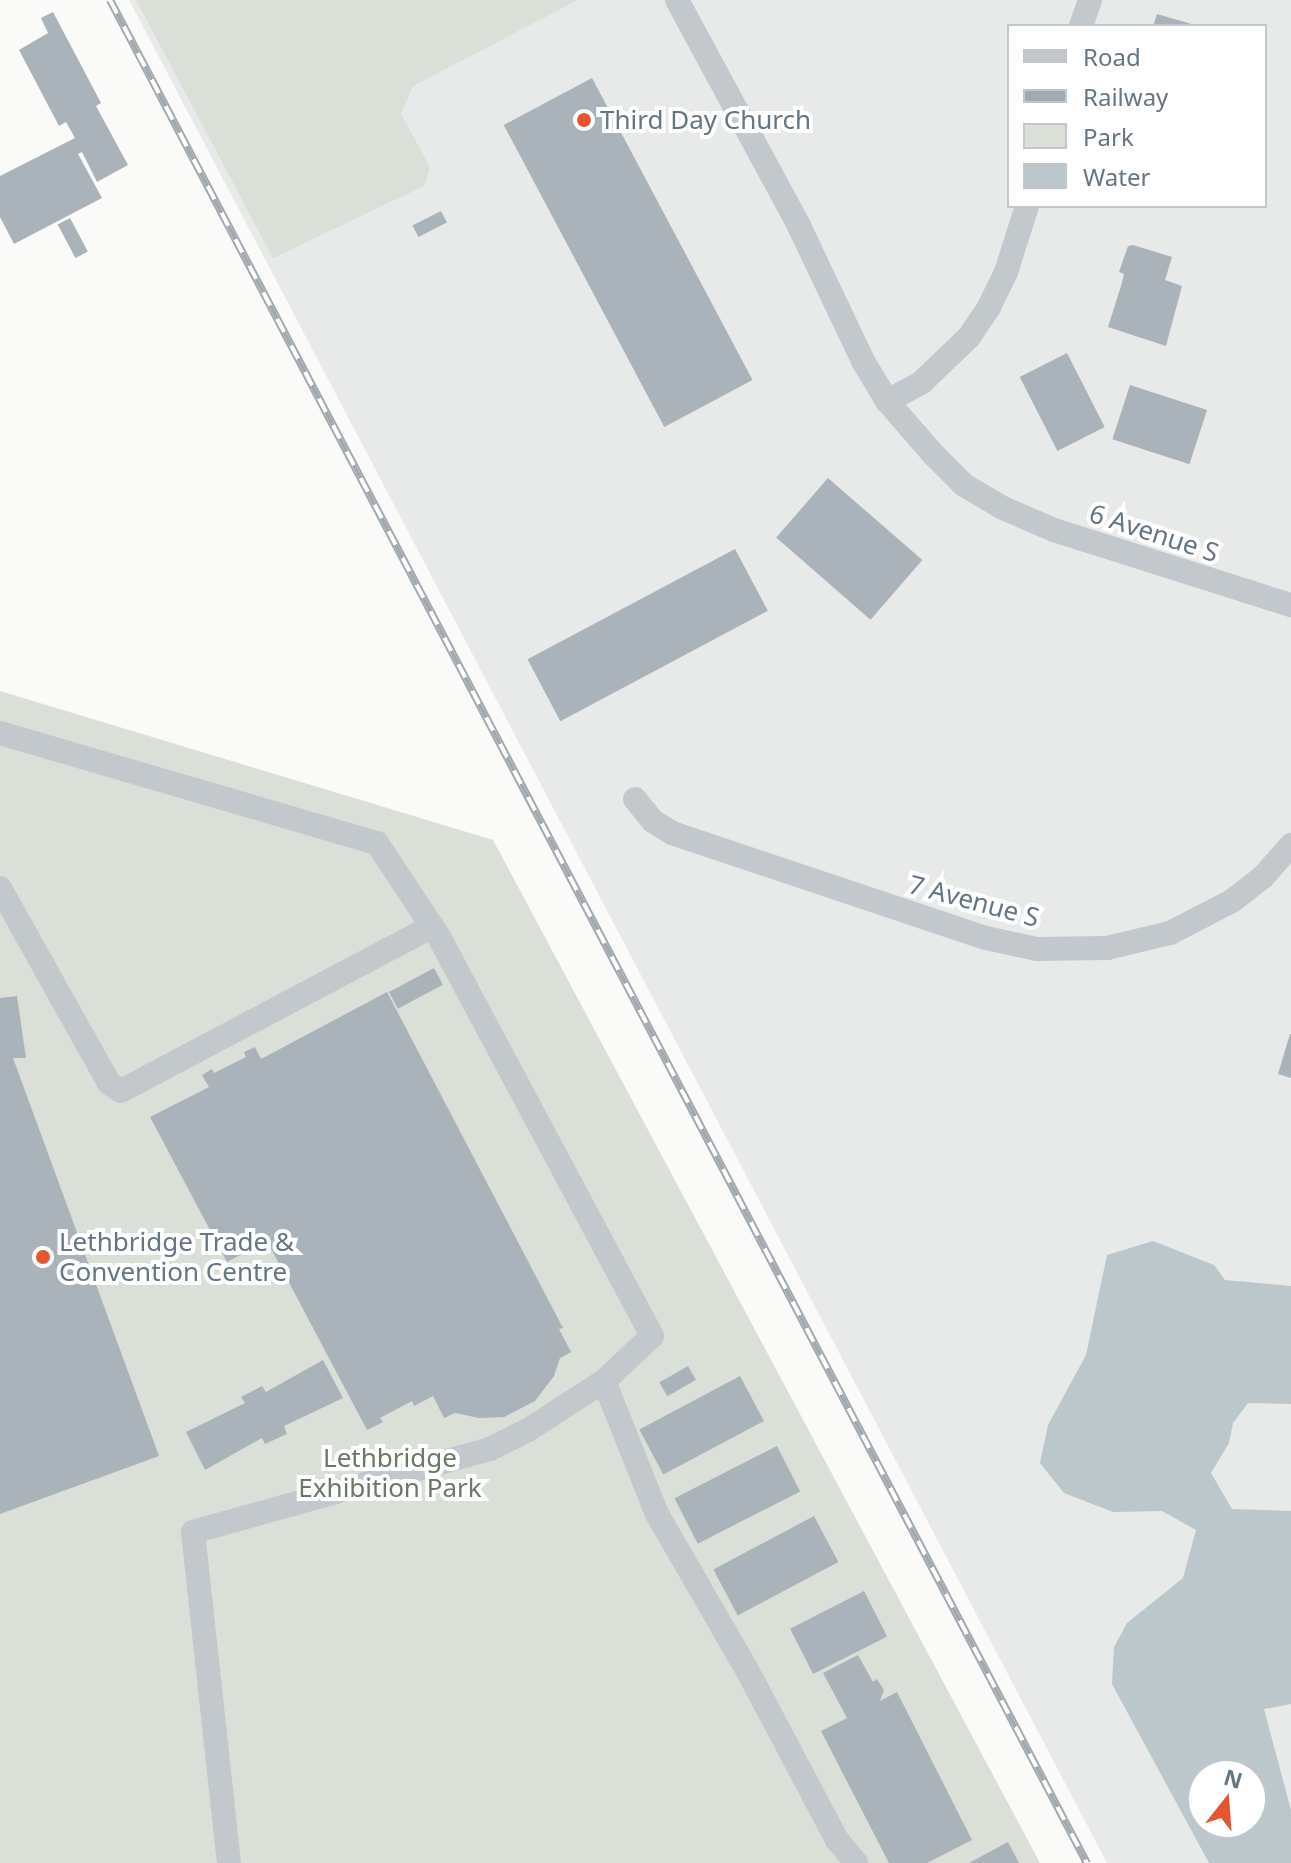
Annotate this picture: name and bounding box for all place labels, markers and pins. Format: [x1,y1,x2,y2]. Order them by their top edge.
place label: Third Day Church [600,104,811,136]
marker: Third Day Church [575,111,593,129]
place label: Lethbridge Trade & Convention Centre [59,1226,294,1288]
marker: Lethbridge Trade & Convention Centre [34,1248,52,1266]

